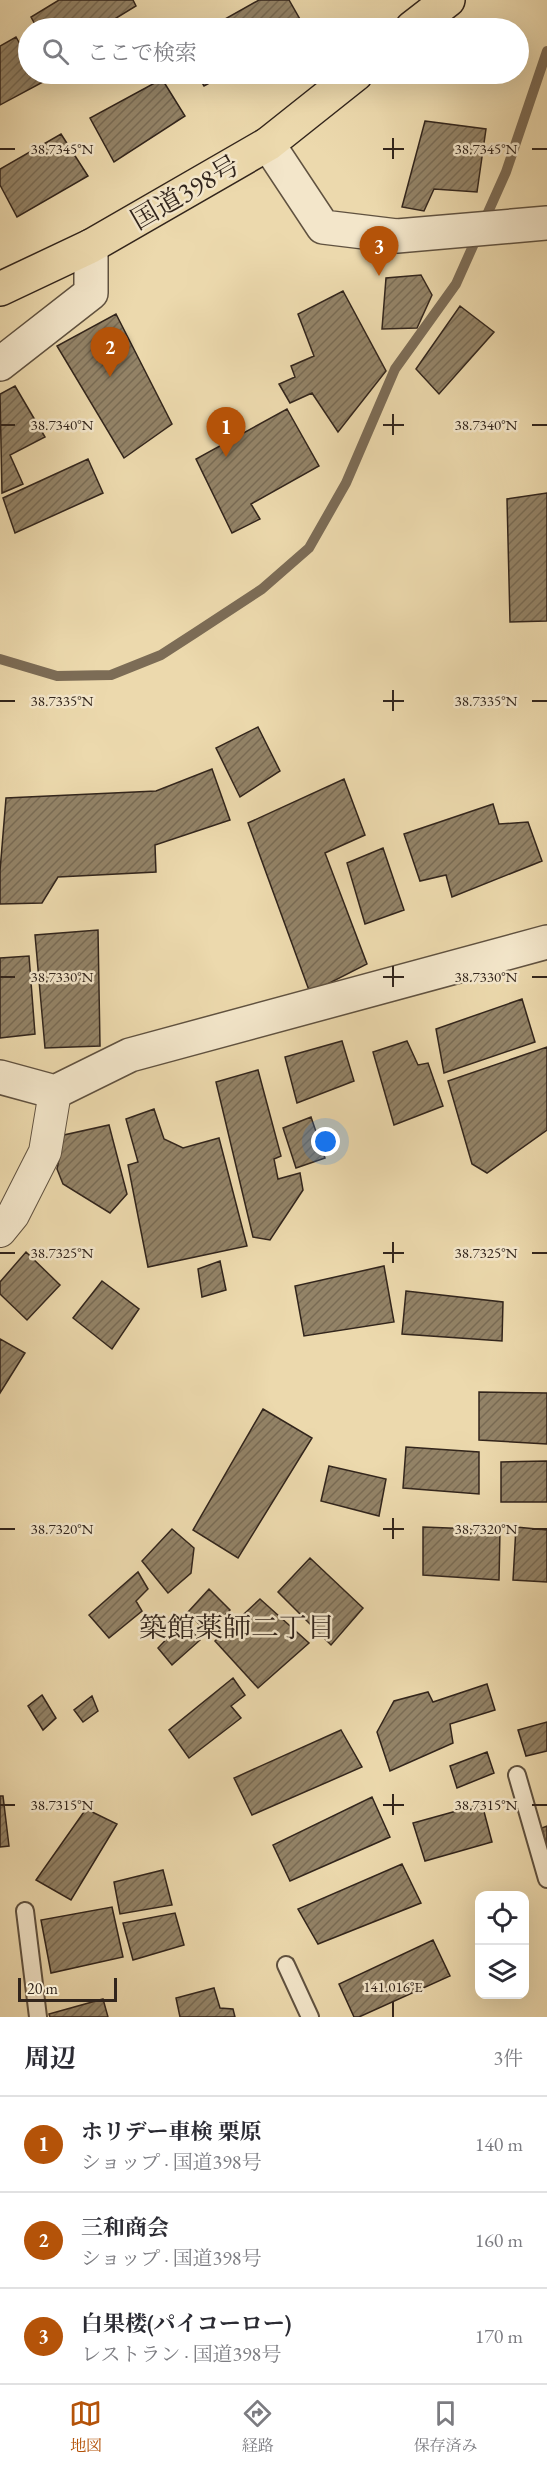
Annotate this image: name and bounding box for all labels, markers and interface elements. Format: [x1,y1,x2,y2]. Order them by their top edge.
search box [18,18,529,84]
icon: search [39,35,72,68]
text: ここで検索 [87,38,197,67]
text: 38.7345°N [31,139,94,158]
text: 38.7345°N [455,139,518,158]
street label: 国道398号 [124,147,246,237]
pin: 3 [360,226,398,276]
pin: 2 [90,328,130,377]
pin: 1 [206,408,246,457]
text: 38.7340°N [31,415,94,434]
text: 38.7340°N [455,415,518,434]
text: 38.7335°N [31,691,94,710]
text: 38.7335°N [455,691,518,710]
text: 38.7330°N [31,967,94,986]
text: 38.7330°N [455,967,518,986]
your location [311,1127,340,1156]
text: 38.7325°N [31,1243,94,1262]
text: 38.7325°N [455,1243,518,1262]
text: 38.7320°N [31,1519,94,1538]
text: 38.7320°N [455,1519,518,1538]
district label: 築館薬師二丁目 [139,1609,335,1645]
text: 38.7315°N [31,1795,94,1814]
text: 38.7315°N [455,1795,518,1814]
map controls [475,1891,529,1999]
button: locate [475,1891,529,1945]
button: layers [475,1945,529,1999]
scale bar [18,1975,117,2002]
text: 141.016°E [363,1977,423,1996]
text: 20 m [27,1978,58,1999]
text: 周辺 [24,2041,76,2075]
text: 3件 [493,2045,523,2071]
text: ホリデー車検 栗原 [81,2117,262,2146]
text: 1 [38,2131,49,2157]
text: 140 m [475,2131,523,2157]
text: ショップ · 国道398号 [81,2149,261,2175]
text: 三和商会 [81,2213,169,2242]
text: 2 [38,2227,49,2253]
text: 160 m [475,2227,523,2253]
text: ショップ · 国道398号 [81,2245,261,2271]
text: 白果楼(パイコーロー) [81,2309,292,2338]
text: 3 [38,2323,49,2349]
text: 170 m [475,2323,523,2349]
text: レストラン · 国道398号 [81,2341,281,2367]
tab: 地図 [69,2397,102,2456]
tab: 経路 [241,2397,274,2456]
tab: 保存済み [413,2397,477,2456]

